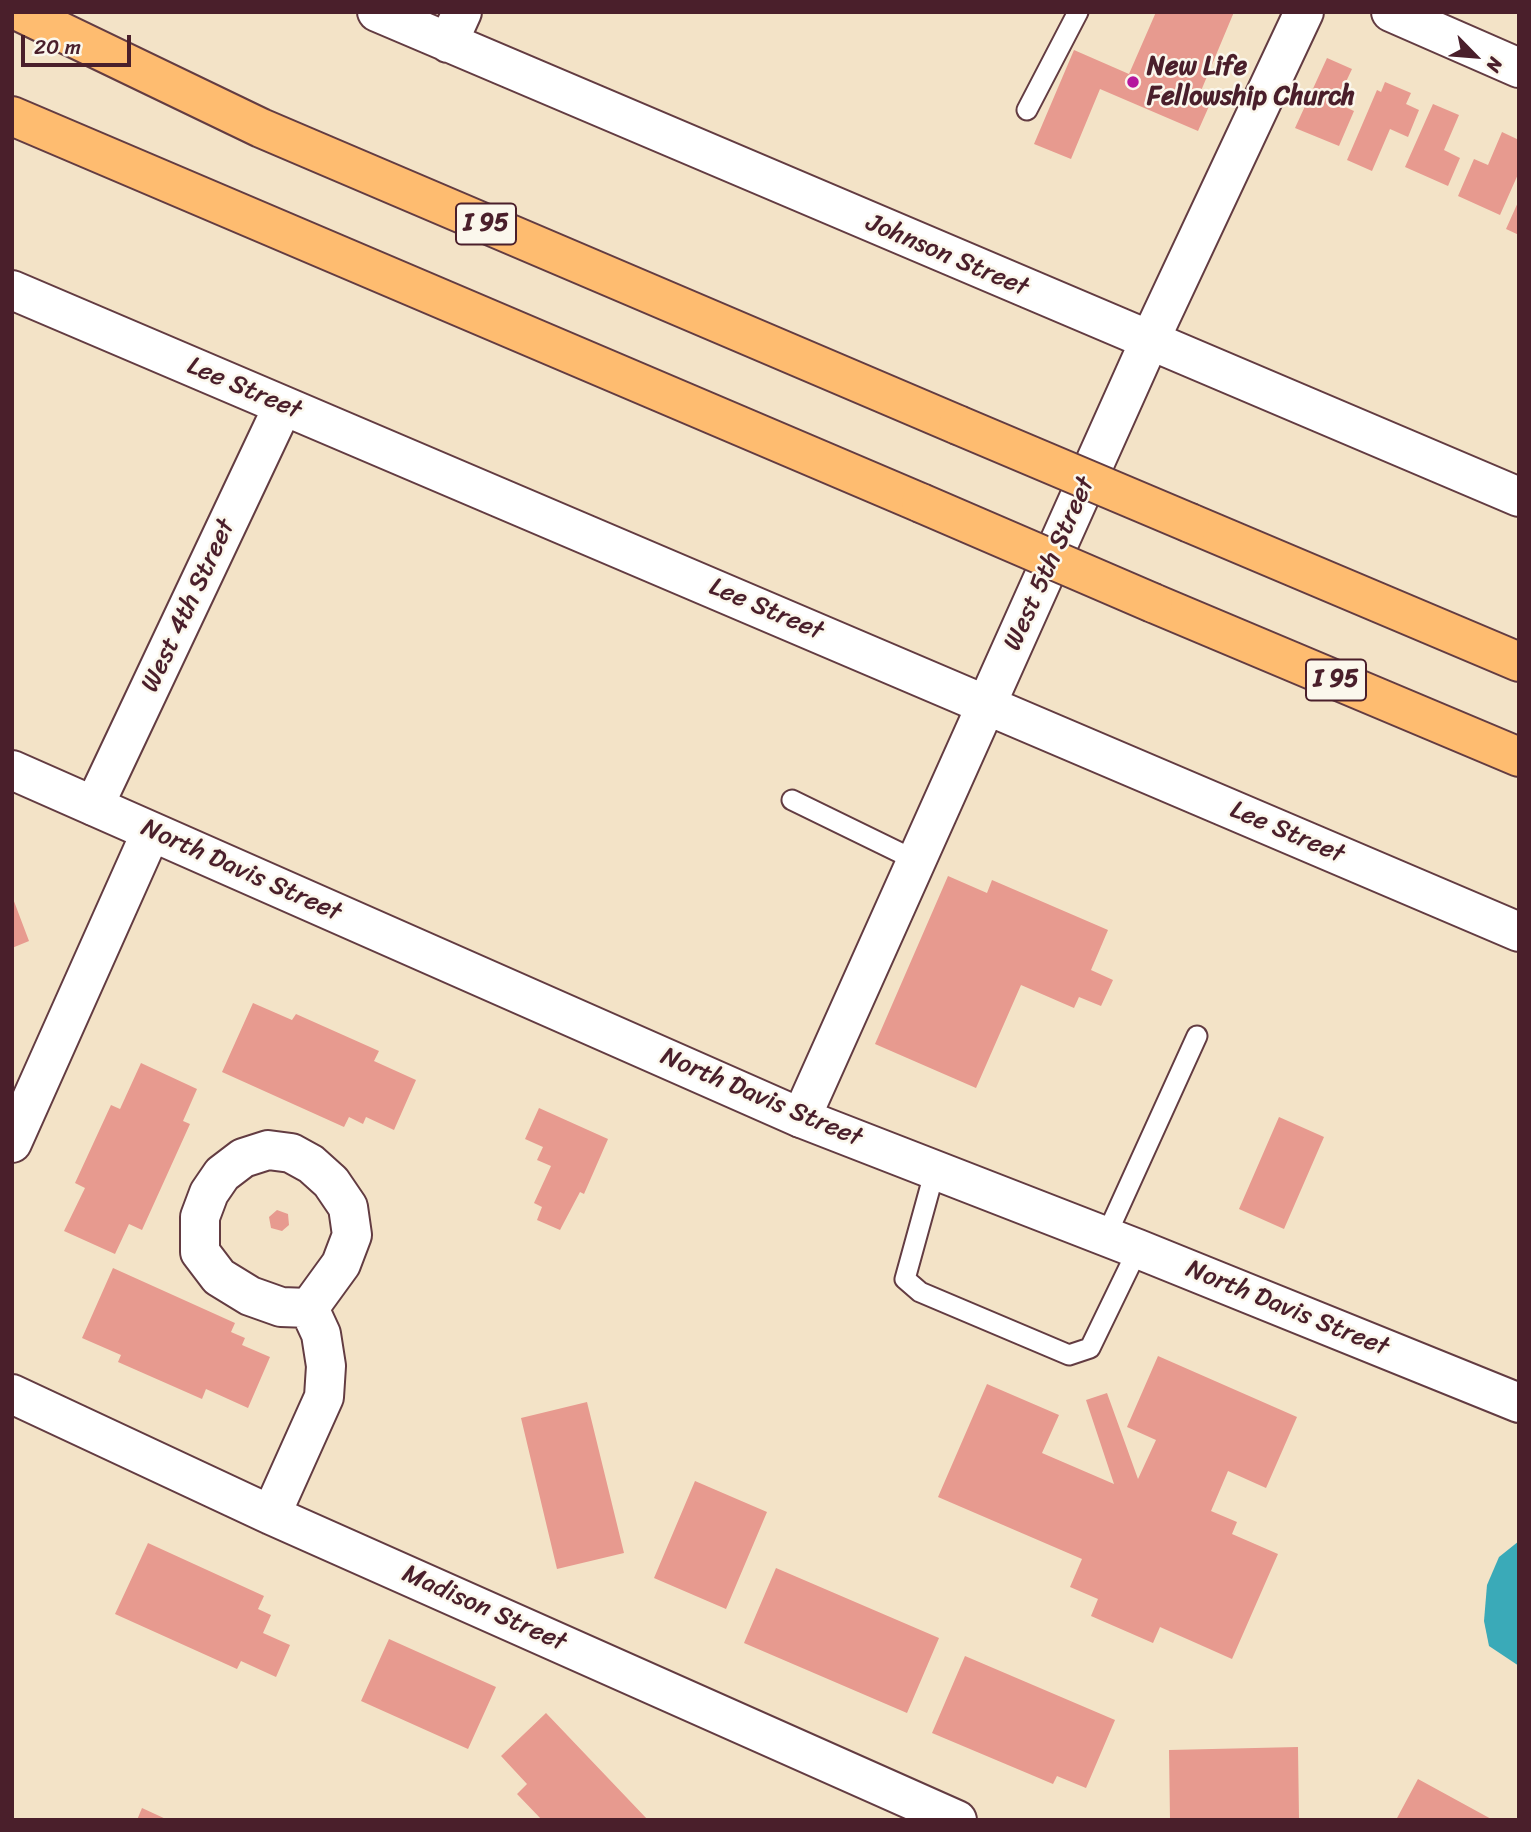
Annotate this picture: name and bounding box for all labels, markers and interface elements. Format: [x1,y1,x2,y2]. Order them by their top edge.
scale bar [24,21,135,65]
north arrow [1440,21,1510,91]
text: 20 m [34,28,81,66]
place label: New Life Fellowship Church [1147,51,1355,112]
text: N [1477,52,1512,78]
marker: New Life Fellowship Church [1125,74,1141,90]
road number: I 95 [456,204,516,244]
street label: Johnson Street [861,208,1033,304]
street label: Lee Street [182,351,306,427]
street label: West 5th Street [998,472,1102,656]
street label: West 4th Street [135,515,243,697]
street label: Lee Street [704,572,828,648]
road number: I 95 [1306,660,1366,700]
street label: Lee Street [1225,795,1349,871]
street label: North Davis Street [136,813,346,929]
street label: North Davis Street [656,1041,866,1155]
street label: North Davis Street [1181,1254,1393,1364]
street label: Madison Street [397,1559,571,1659]

